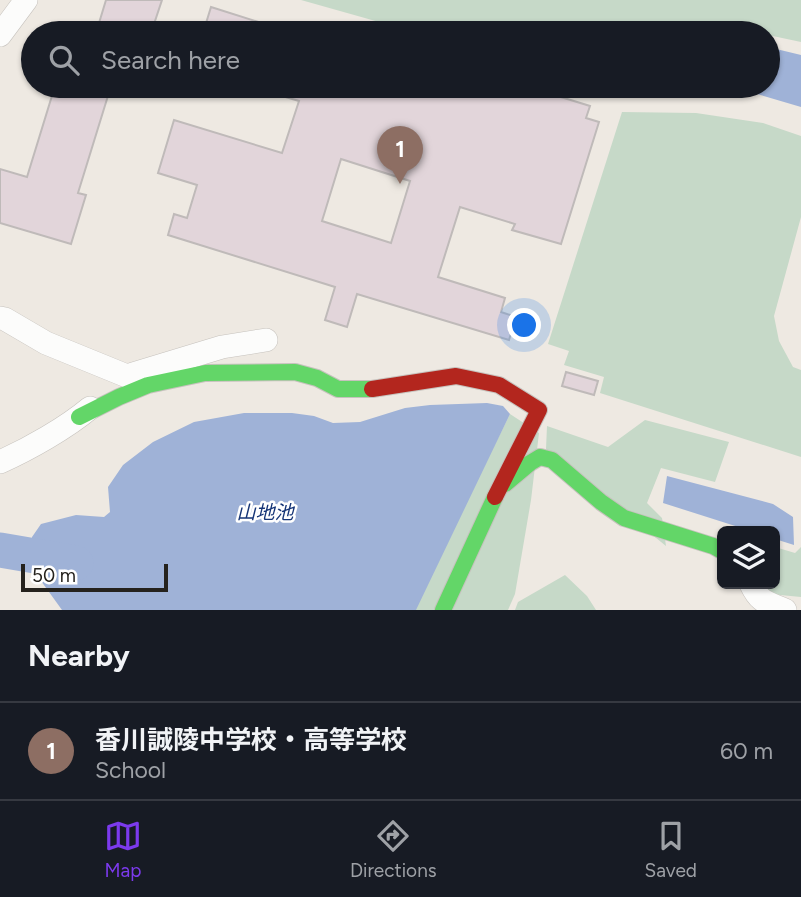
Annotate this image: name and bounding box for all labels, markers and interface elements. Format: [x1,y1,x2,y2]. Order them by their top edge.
search box [21,21,780,98]
icon: search [45,41,83,79]
text: Search here [101,44,240,76]
pin: 1 [377,126,423,184]
your location [507,308,541,342]
water label: 山地池 [236,501,295,524]
map controls [717,526,780,589]
button: layers [717,526,780,589]
scale bar [21,561,168,593]
text: 50 m [32,564,76,587]
text: Nearby [28,637,130,674]
text: 香川誠陵中学校・高等学校 [95,724,407,756]
text: 1 [46,737,56,765]
text: 60 m [720,737,773,765]
text: School [95,756,166,784]
tab: Map [104,817,142,882]
tab: Directions [350,817,437,882]
tab: Saved [645,817,697,882]

